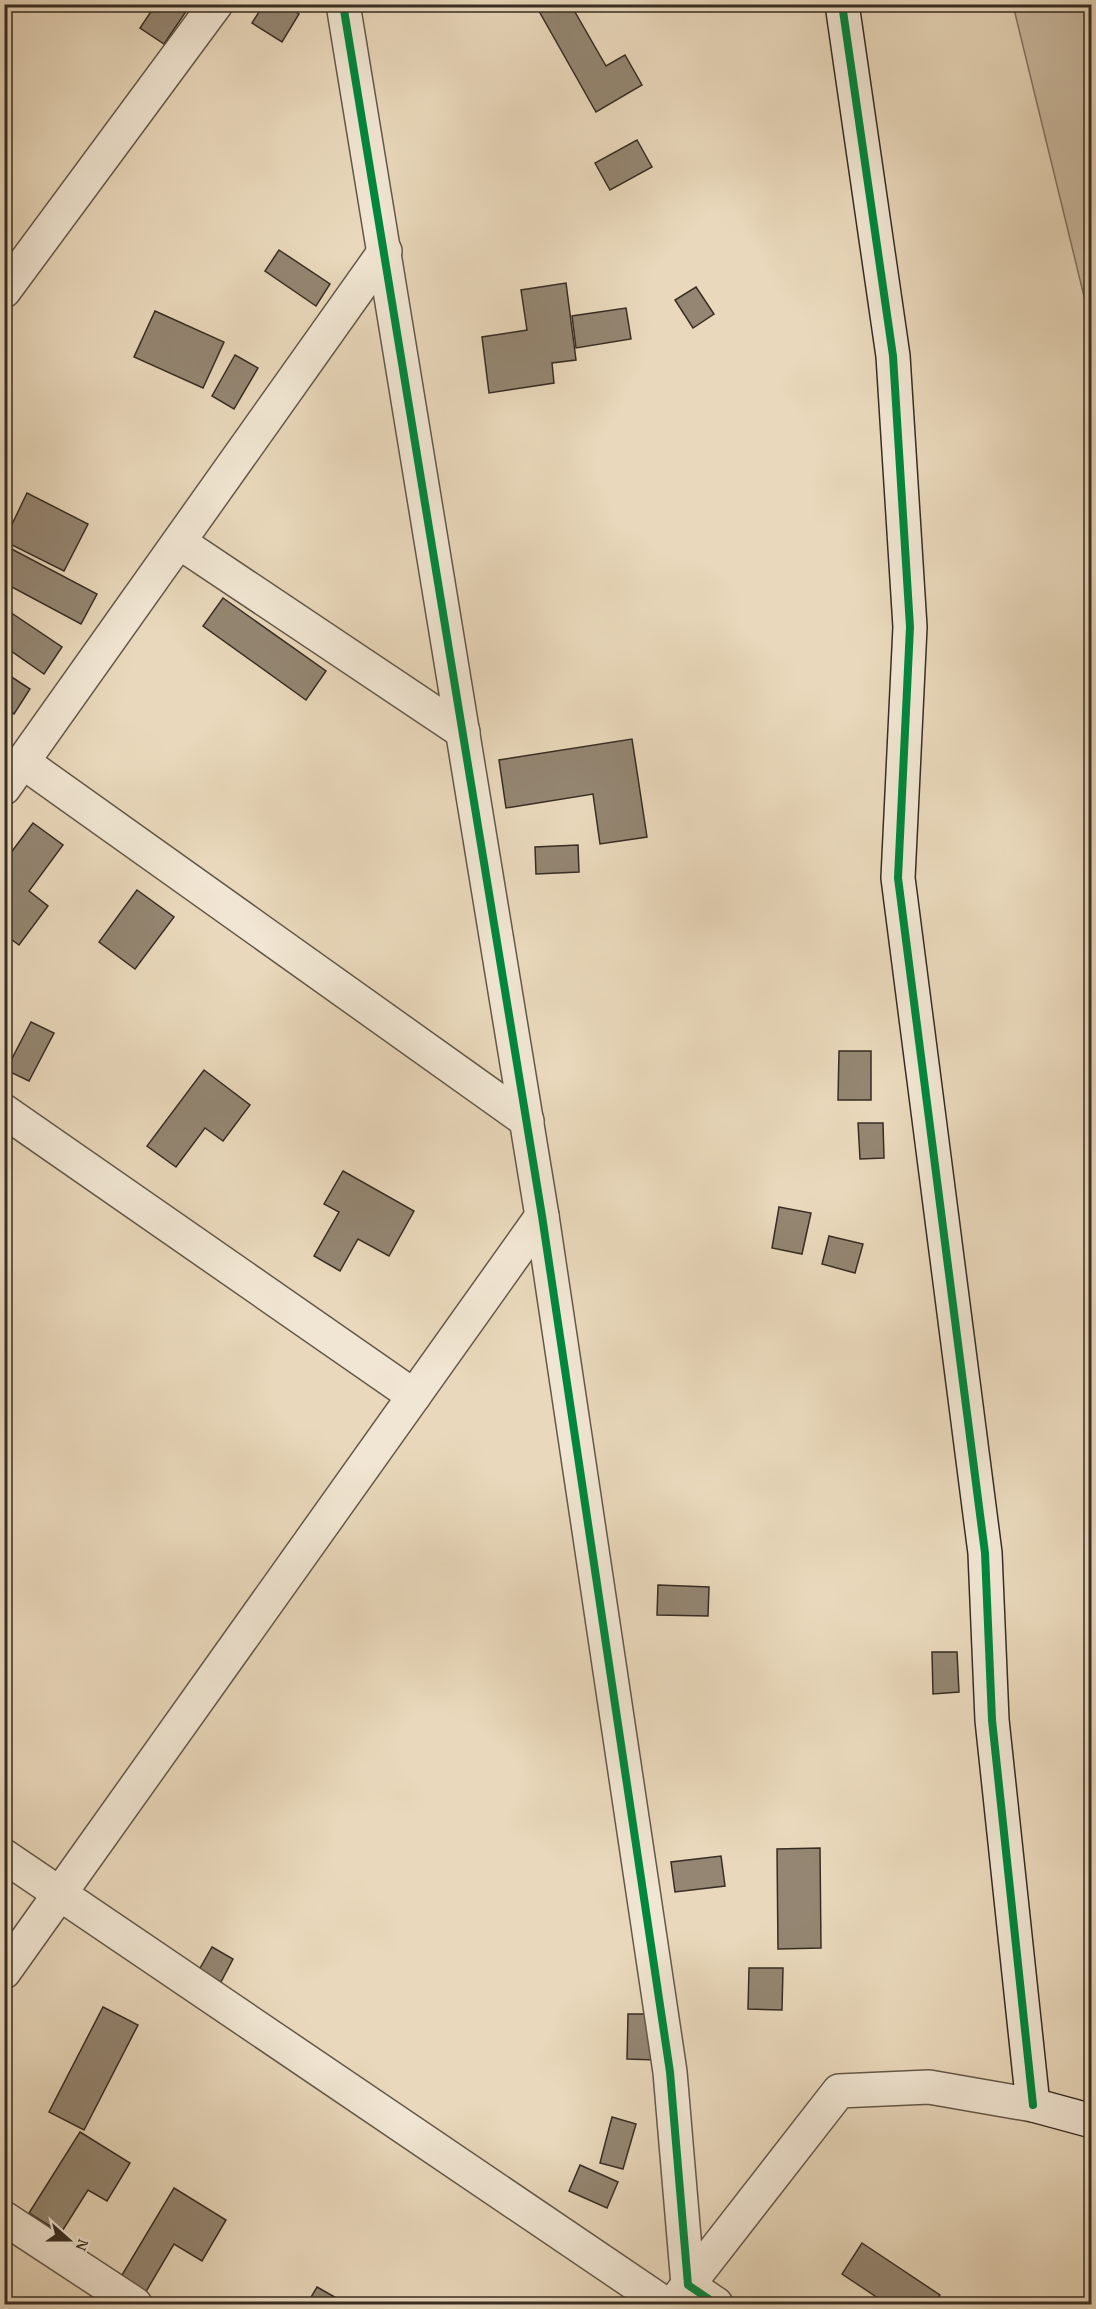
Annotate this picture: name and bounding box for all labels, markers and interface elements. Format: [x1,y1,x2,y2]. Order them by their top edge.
north arrow [39,2210,99,2270]
text: N [70,2236,96,2255]

